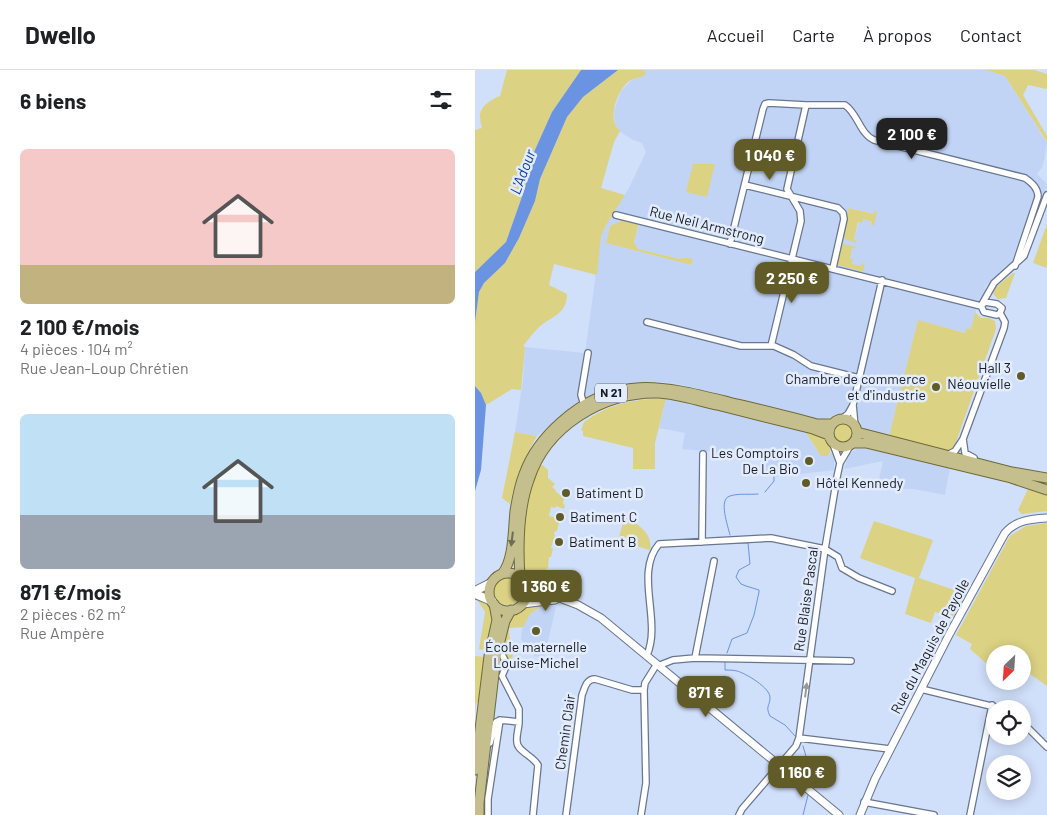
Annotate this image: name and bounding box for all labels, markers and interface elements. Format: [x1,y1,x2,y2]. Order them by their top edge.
text: Dwello [25,20,96,49]
text: Accueil [707,24,764,46]
text: Carte [792,24,835,46]
text: À propos [863,24,932,46]
text: Contact [960,24,1022,46]
icon: filters [427,86,455,114]
text: 6 biens [20,88,86,113]
pin: 2 100 € [866,118,958,160]
text: 2 100 € [887,124,937,143]
pin: 1 040 € [724,138,816,181]
text: 1 040 € [745,145,795,164]
water label: L'Adour [505,146,539,196]
icon: home [193,181,283,271]
street label: Rue Neil Armstrong [648,202,766,247]
pin: 2 250 € [746,262,838,304]
text: 2 250 € [766,268,818,287]
text: 2 100 €/mois [20,314,139,339]
text: 4 pièces · 104 m² [20,339,133,358]
text: Rue Jean-Loup Chrétien [20,358,189,377]
place label: Hall 3 Néouvielle [947,359,1011,392]
place label: Chambre de commerce et d'industrie [785,370,926,403]
marker: Hall 3 Néouvielle [1015,370,1027,382]
marker: Chambre de commerce et d'industrie [930,381,942,393]
road number: N 21 [595,384,627,402]
place label: Les Comptoirs De La Bio [711,444,799,477]
icon: home [193,446,283,536]
marker: Les Comptoirs De La Bio [803,455,815,467]
place label: Hôtel Kennedy [816,474,904,491]
marker: Hôtel Kennedy [800,477,812,489]
place label: Batiment D [576,484,644,501]
marker: Batiment D [560,487,572,499]
place label: Batiment C [570,508,637,525]
marker: Batiment C [554,511,566,523]
one-way arrow [508,532,516,548]
place label: Batiment B [569,533,637,550]
marker: Batiment B [553,536,565,548]
street label: Rue Blaise Pascal [790,545,821,653]
pin: 1 360 € [500,570,592,612]
street label: Rue du Maquis de Payolle [887,575,972,716]
text: 1 360 € [522,576,570,595]
text: 871 €/mois [20,579,121,604]
text: 2 pièces · 62 m² [20,604,126,623]
text: Rue Ampère [20,623,105,642]
marker: École maternelle Louise-Michel [530,625,542,637]
place label: École maternelle Louise-Michel [485,638,587,671]
north arrow [986,645,1031,690]
map controls [986,645,1031,800]
pin: 871 € [671,676,741,718]
text: 871 € [688,682,724,701]
one-way arrow [802,682,810,698]
street label: Chemin Clair [551,693,578,771]
button: locate [986,700,1031,745]
button: layers [986,755,1031,800]
pin: 1 160 € [756,756,848,798]
text: 1 160 € [779,762,825,781]

